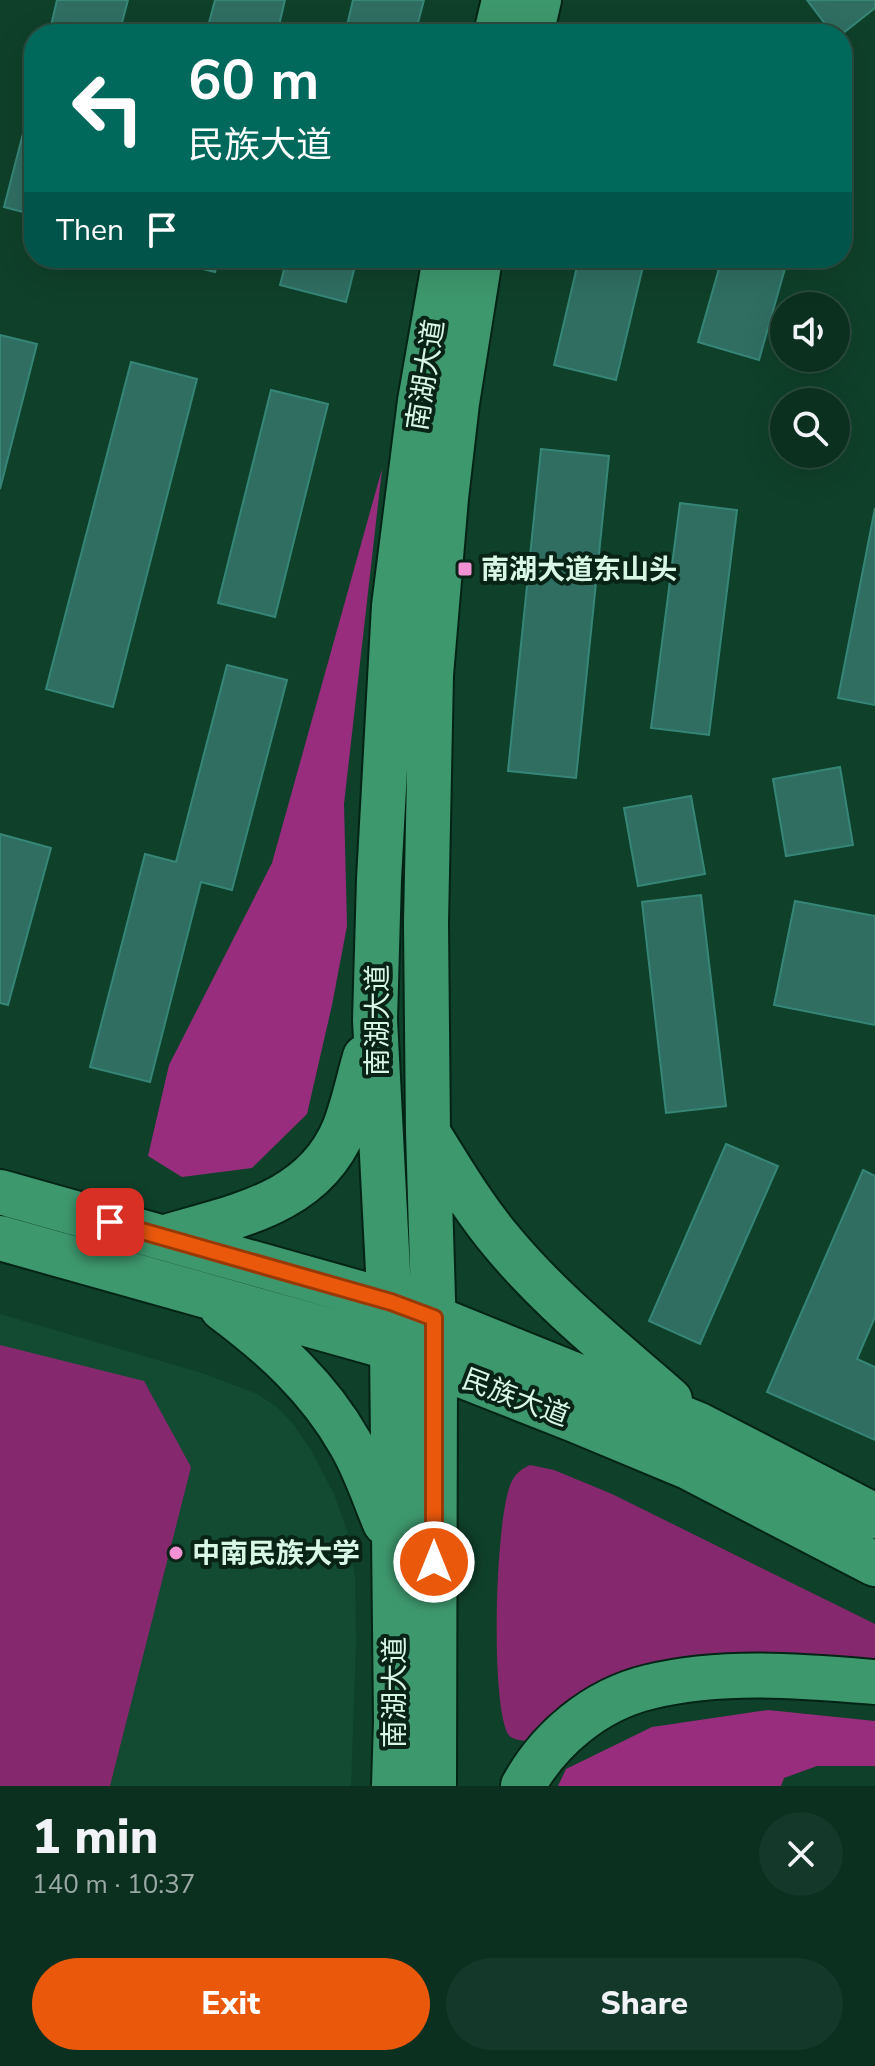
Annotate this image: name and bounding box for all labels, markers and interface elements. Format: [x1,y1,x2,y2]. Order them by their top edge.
text: 60 m [188,42,319,119]
icon: left [56,56,160,160]
text: 民族大道 [188,121,332,170]
icon: arrive [140,208,184,252]
text: Then [56,210,124,251]
map controls [770,292,850,468]
button: sound [770,292,850,372]
street label: 南湖大道 [398,317,454,433]
button: search [770,388,850,468]
place label: 南湖大道东山头 [481,551,677,589]
marker: 南湖大道东山头 [456,560,474,578]
street label: 南湖大道 [359,964,397,1076]
pin [76,1188,144,1256]
icon: arrive [88,1200,132,1244]
street label: 民族大道 [457,1360,575,1436]
position arrow [392,1520,476,1604]
place label: 中南民族大学 [192,1535,360,1573]
marker: 中南民族大学 [167,1544,185,1562]
street label: 南湖大道 [376,1636,414,1748]
text: 1 min [32,1804,158,1870]
button: close [759,1812,843,1896]
text: 140 m · 10:37 [32,1867,195,1902]
button: Exit [32,1958,430,2050]
button: Share [446,1958,843,2050]

